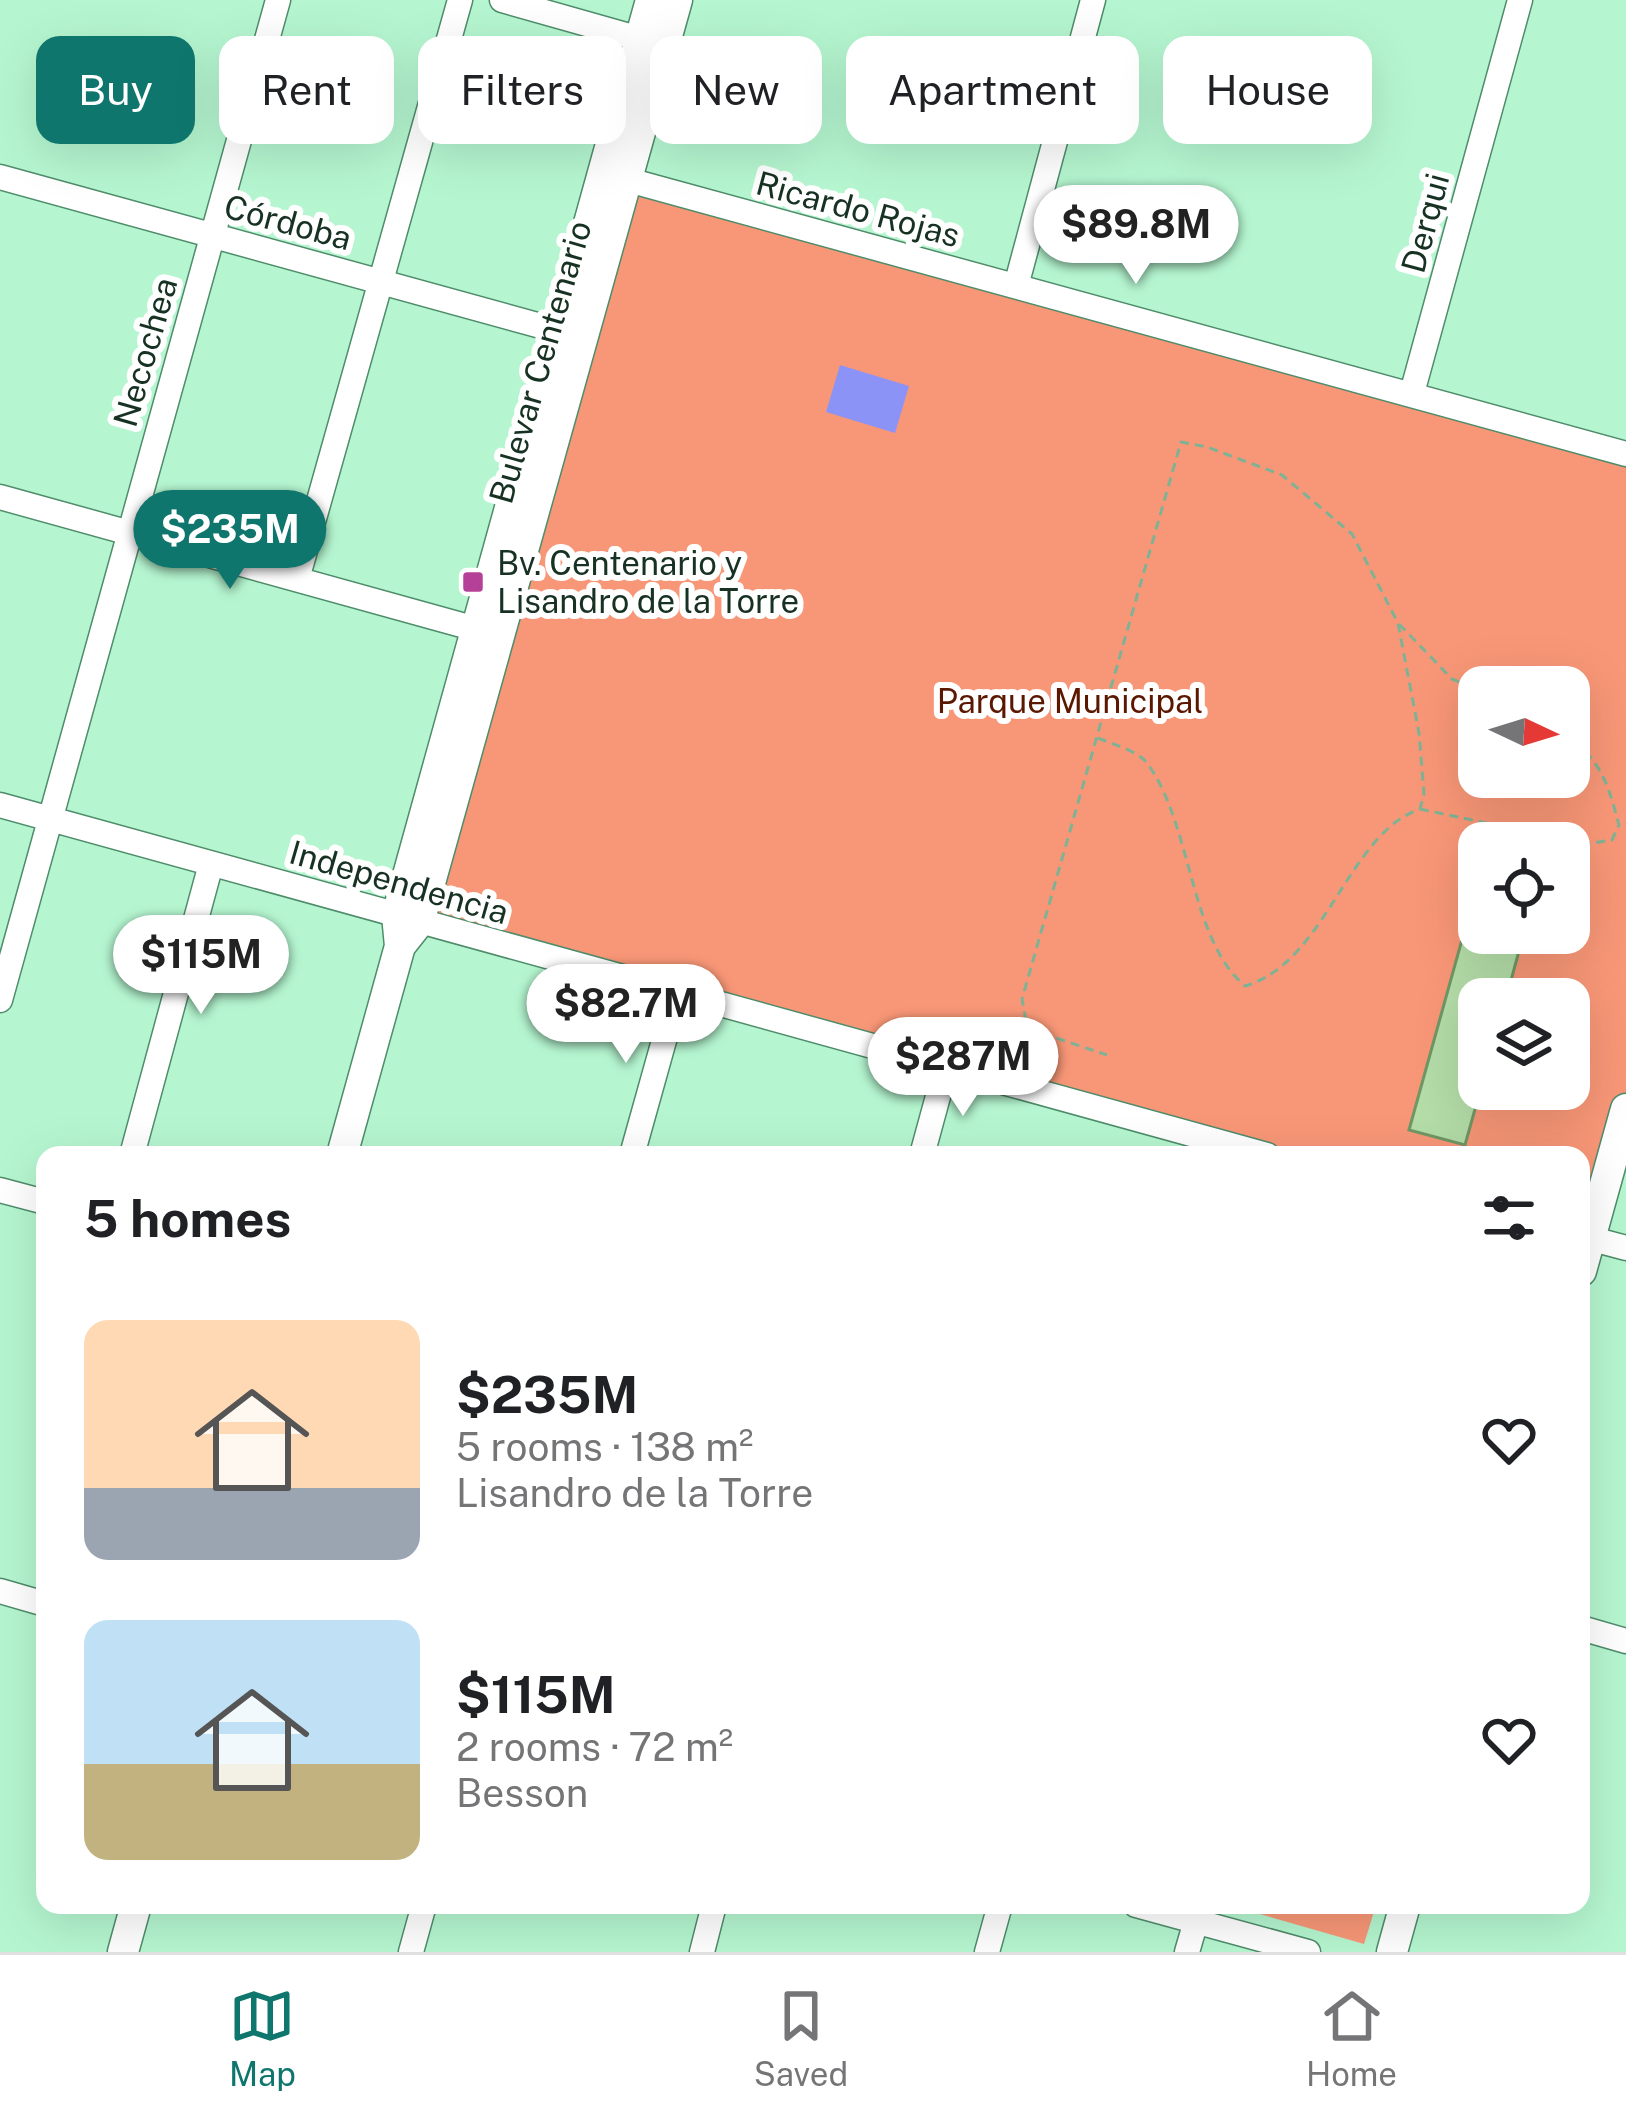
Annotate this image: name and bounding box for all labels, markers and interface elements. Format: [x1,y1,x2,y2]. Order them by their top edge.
chip: Buy [36,36,195,144]
chip: Rent [219,36,394,144]
chip: Filters [418,36,626,144]
chip: New [650,36,822,144]
chip: Apartment [846,36,1139,144]
chip: House [1163,36,1372,144]
street label: Ricardo Rojas [752,164,964,254]
street label: Derqui [1394,169,1456,277]
pin: $89.8M [1038,185,1234,287]
street label: Córdoba [220,187,356,257]
text: $89.8M [1061,201,1211,247]
street label: Bulevar Centenario [481,216,599,508]
street label: Necochea [106,273,184,431]
pin: $235M [146,490,314,592]
text: $235M [160,506,300,552]
place label: Bv. Centenario y Lisandro de la Torre [497,544,799,620]
marker: Bv. Centenario y Lisandro de la Torre [460,569,486,595]
north arrow [1458,666,1590,798]
map controls [1458,666,1590,1110]
park label: Parque Municipal [937,682,1203,720]
button: locate [1458,822,1590,954]
street label: Independencia [285,833,513,931]
pin: $115M [117,915,285,1017]
text: $115M [140,931,262,977]
pin: $82.7M [528,964,724,1066]
button: layers [1458,978,1590,1110]
text: $82.7M [554,980,699,1026]
pin: $287M [879,1017,1047,1119]
text: $287M [894,1033,1032,1079]
icon: filters [1476,1185,1542,1251]
text: 5 homes [84,1189,291,1248]
text: $235M [456,1365,638,1424]
icon: home [180,1368,324,1512]
icon: heart [1476,1407,1542,1473]
text: 5 rooms · 138 m² [456,1424,753,1470]
text: Lisandro de la Torre [456,1470,813,1516]
text: $115M [456,1665,616,1724]
icon: home [180,1668,324,1812]
icon: heart [1476,1707,1542,1773]
text: 2 rooms · 72 m² [456,1724,733,1770]
text: Besson [456,1770,588,1816]
tab: Map [229,1983,296,2093]
tab: Saved [754,1983,848,2093]
tab: Home [1306,1983,1397,2093]

